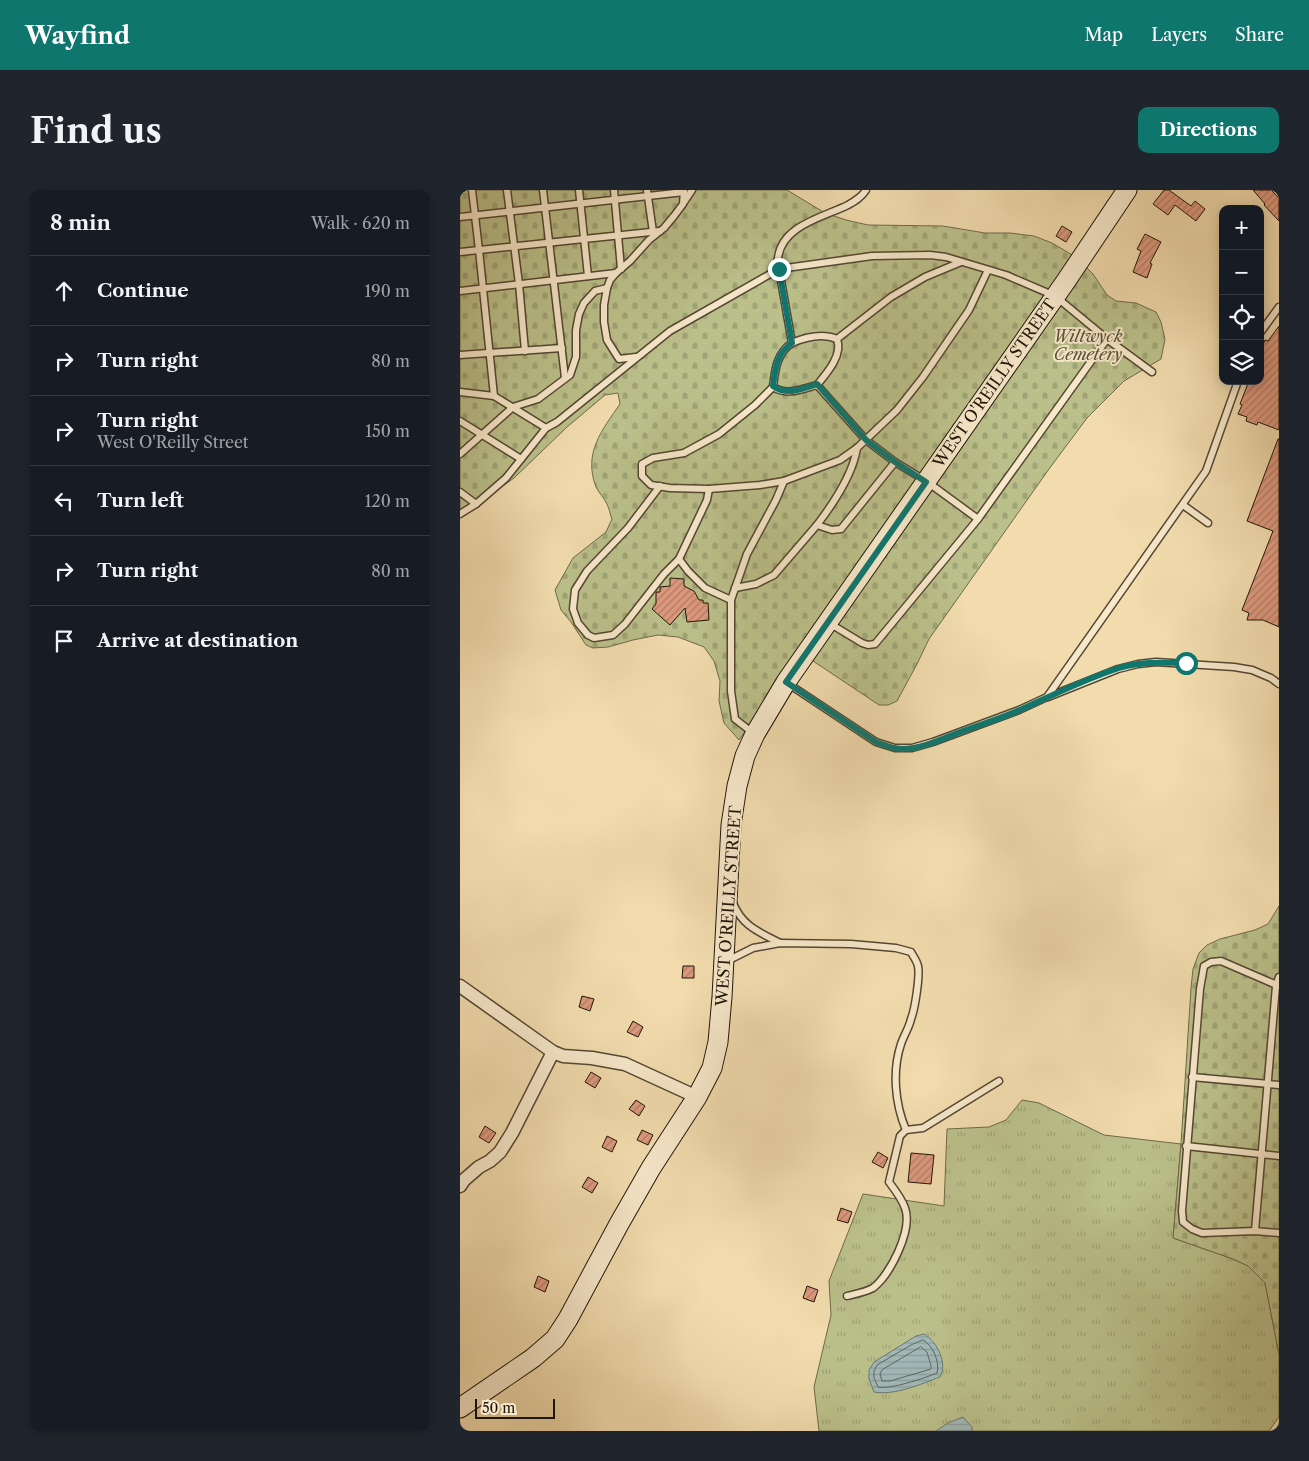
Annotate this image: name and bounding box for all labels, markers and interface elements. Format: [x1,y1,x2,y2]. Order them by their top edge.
text: Wayfind [25,21,130,50]
text: Map [1085,24,1123,46]
text: Layers [1151,24,1207,46]
text: Share [1235,24,1284,46]
button: Directions [1138,107,1279,153]
text: Find us [30,109,162,152]
map controls [1219,205,1264,385]
button: + [1219,205,1264,250]
text: 8 min [50,210,111,235]
text: Walk · 620 m [311,213,410,233]
button: − [1219,250,1264,295]
route end [768,258,791,281]
icon: ahead [50,277,78,305]
text: Continue [97,279,189,302]
text: 190 m [365,281,410,301]
street label: WEST O'REILLY STREET [927,295,1060,472]
button: locate [1219,295,1264,340]
park label: Wiltwyck Cemetery [1053,326,1123,364]
button: layers [1219,340,1264,385]
icon: right [50,347,78,375]
text: Turn right [97,349,198,372]
text: 80 m [371,351,410,371]
text: Turn right [97,409,198,432]
icon: right [50,417,78,445]
text: 150 m [365,421,410,441]
text: West O'Reilly Street [97,432,249,452]
icon: left [50,487,78,515]
text: Turn left [97,489,184,512]
text: 120 m [365,491,410,511]
icon: right [50,557,78,585]
text: Turn right [97,559,198,582]
text: 80 m [371,561,410,581]
icon: arrive [50,627,78,655]
text: Arrive at destination [97,629,298,652]
route start [1175,652,1198,675]
street label: WEST O'REILLY STREET [711,805,745,1008]
scale bar [475,1396,555,1419]
text: 50 m [482,1399,515,1417]

